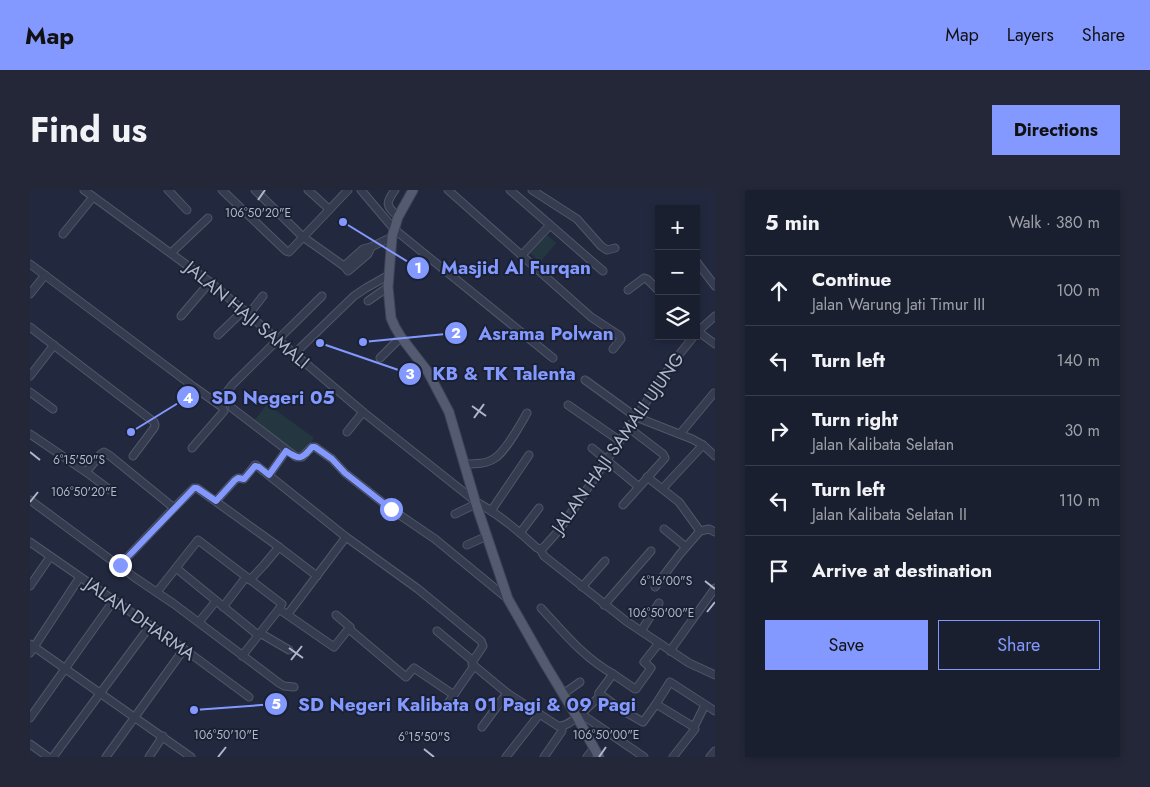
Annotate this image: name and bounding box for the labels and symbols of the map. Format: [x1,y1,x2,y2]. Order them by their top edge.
text: 106°50'20"E [225,204,291,222]
callout: Masjid Al Furqan [406,251,601,285]
street label: JALAN HAJI SAMALI [177,254,315,375]
text: Masjid Al Furqan [441,254,591,281]
text: 1 [414,257,422,279]
callout: Asrama Polwan [443,316,623,350]
text: Asrama Polwan [477,320,614,347]
text: 2 [451,322,461,344]
street label: JALAN HAJI SAMALI UJUNG [544,347,691,540]
callout: KB & TK Talenta [397,357,586,391]
text: KB & TK Talenta [432,360,576,387]
text: 3 [405,363,415,385]
callout: SD Negeri 05 [176,380,344,414]
text: SD Negeri 05 [211,384,335,411]
text: 4 [183,387,193,409]
text: 6°15'50"S [53,451,105,469]
text: 106°50'20"E [51,483,117,501]
route start [380,498,403,521]
route end [109,554,132,577]
street label: JALAN DHARMA [78,570,201,667]
text: 6°16'00"S [640,572,693,590]
text: 106°50'00"E [628,604,694,622]
callout: SD Negeri Kalibata 01 Pagi & 09 Pagi [263,687,646,721]
text: SD Negeri Kalibata 01 Pagi & 09 Pagi [298,691,636,718]
text: 5 [271,693,281,715]
text: 106°50'10"E [193,726,259,744]
text: 106°50'00"E [573,726,639,744]
text: 6°15'50"S [398,728,450,746]

